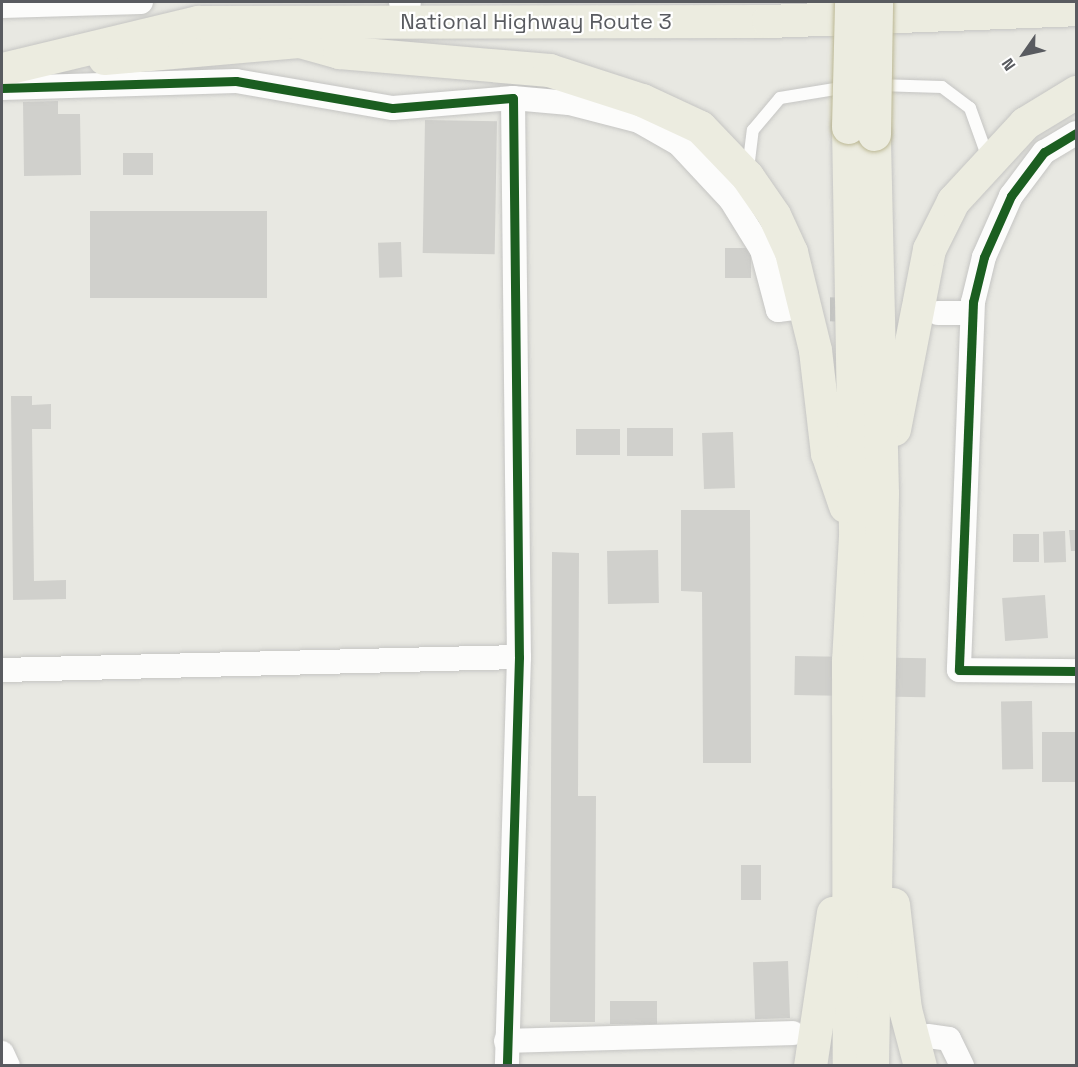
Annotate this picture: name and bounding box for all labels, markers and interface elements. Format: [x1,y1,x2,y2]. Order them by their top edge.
street label: National Highway Route 3 [400,9,672,35]
north arrow [994,24,1054,84]
text: N [997,54,1020,75]

